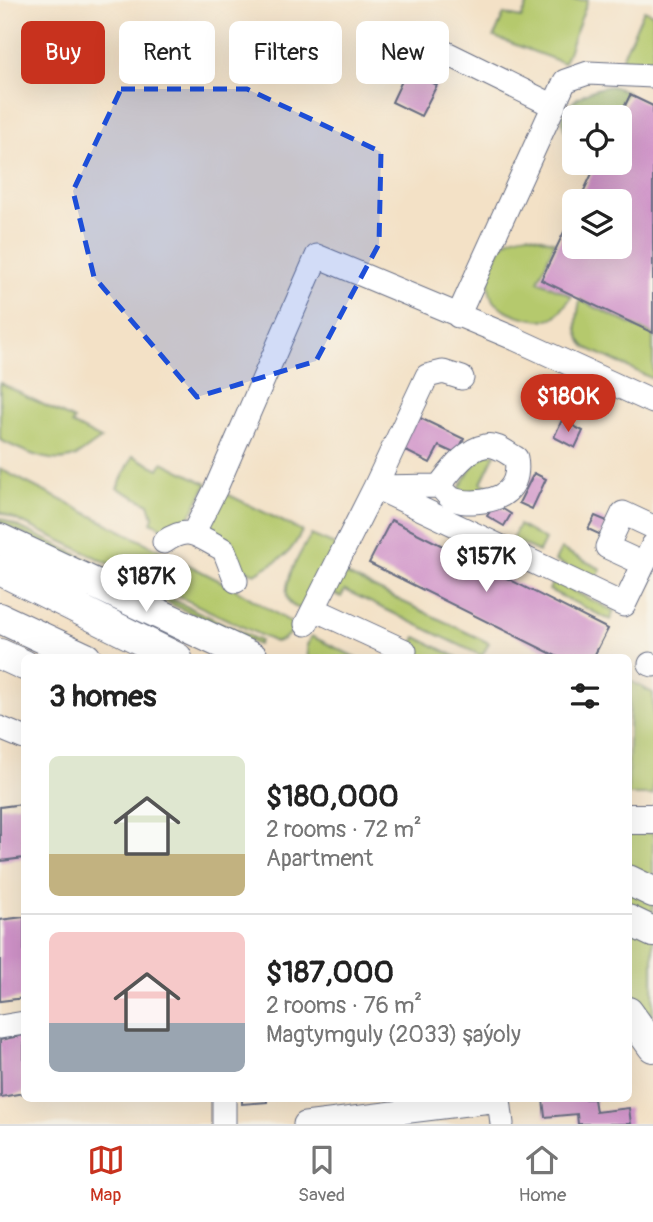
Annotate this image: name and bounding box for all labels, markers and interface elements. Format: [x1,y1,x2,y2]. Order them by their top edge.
chip: Buy [21,21,105,84]
chip: Rent [119,21,215,84]
chip: Filters [229,21,342,84]
chip: New [356,21,449,84]
map controls [562,105,632,259]
button: locate [562,105,632,175]
button: layers [562,189,632,259]
pin: $180K [519,374,617,434]
text: $180K [537,382,599,411]
pin: $157K [437,534,535,594]
text: $157K [456,542,516,571]
pin: $187K [97,554,195,614]
text: $187K [116,562,176,591]
icon: filters [566,677,604,715]
text: 3 homes [49,678,156,715]
text: $180,000 [266,778,399,815]
icon: home [105,784,189,868]
text: 2 rooms · 72 m² [266,815,422,844]
text: Apartment [266,844,373,873]
text: $187,000 [266,954,394,991]
icon: home [105,960,189,1044]
text: 2 rooms · 76 m² [266,991,422,1020]
text: Magtymguly (2033) şaýoly [266,1020,521,1049]
tab: Map [87,1141,125,1207]
tab: Saved [298,1141,345,1207]
tab: Home [518,1141,566,1207]

